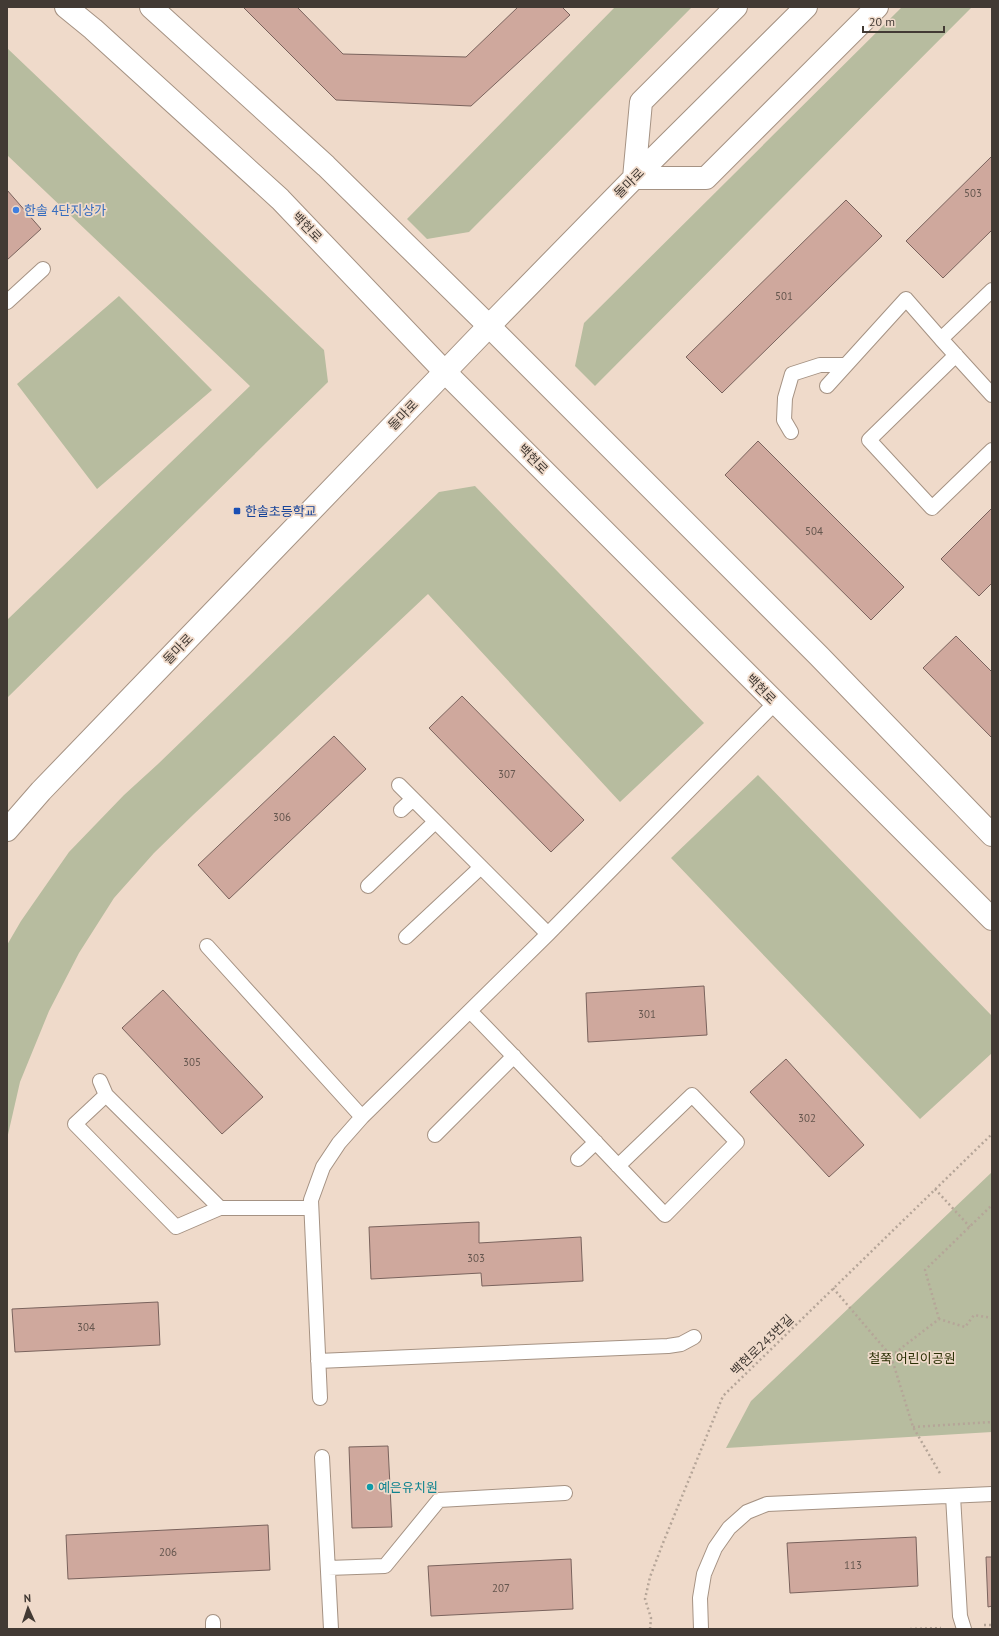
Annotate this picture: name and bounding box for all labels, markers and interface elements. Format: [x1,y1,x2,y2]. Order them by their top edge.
scale bar [863,8,944,34]
text: 20 m [869,14,895,29]
street label: 돌마로 [610,164,648,202]
house number: 503 [964,186,982,200]
place label: 한솔 4단지상가 [24,202,106,219]
marker: 한솔 4단지상가 [11,205,21,215]
street label: 백현로 [288,208,326,246]
house number: 501 [775,289,793,303]
street label: 돌마로 [384,396,422,434]
street label: 백현로 [514,440,552,478]
place label: 한솔초등학교 [245,503,317,520]
marker: 한솔초등학교 [232,506,242,516]
house number: 504 [805,524,823,538]
street label: 돌마로 [159,630,197,668]
street label: 백현로 [742,670,780,708]
house number: 307 [498,767,516,781]
house number: 306 [273,810,291,824]
house number: 301 [638,1007,656,1021]
house number: 305 [183,1055,201,1069]
house number: 302 [798,1111,816,1125]
house number: 303 [467,1251,485,1265]
street label: 백현로243번길 [727,1311,797,1379]
house number: 304 [77,1320,95,1334]
park label: 철쭉 어린이공원 [868,1350,956,1367]
place label: 예은유치원 [378,1479,438,1496]
marker: 예은유치원 [365,1482,375,1492]
house number: 206 [159,1545,177,1559]
house number: 113 [844,1558,862,1572]
house number: 207 [492,1581,510,1595]
north arrow [8,1588,48,1628]
text: N [23,1591,31,1605]

